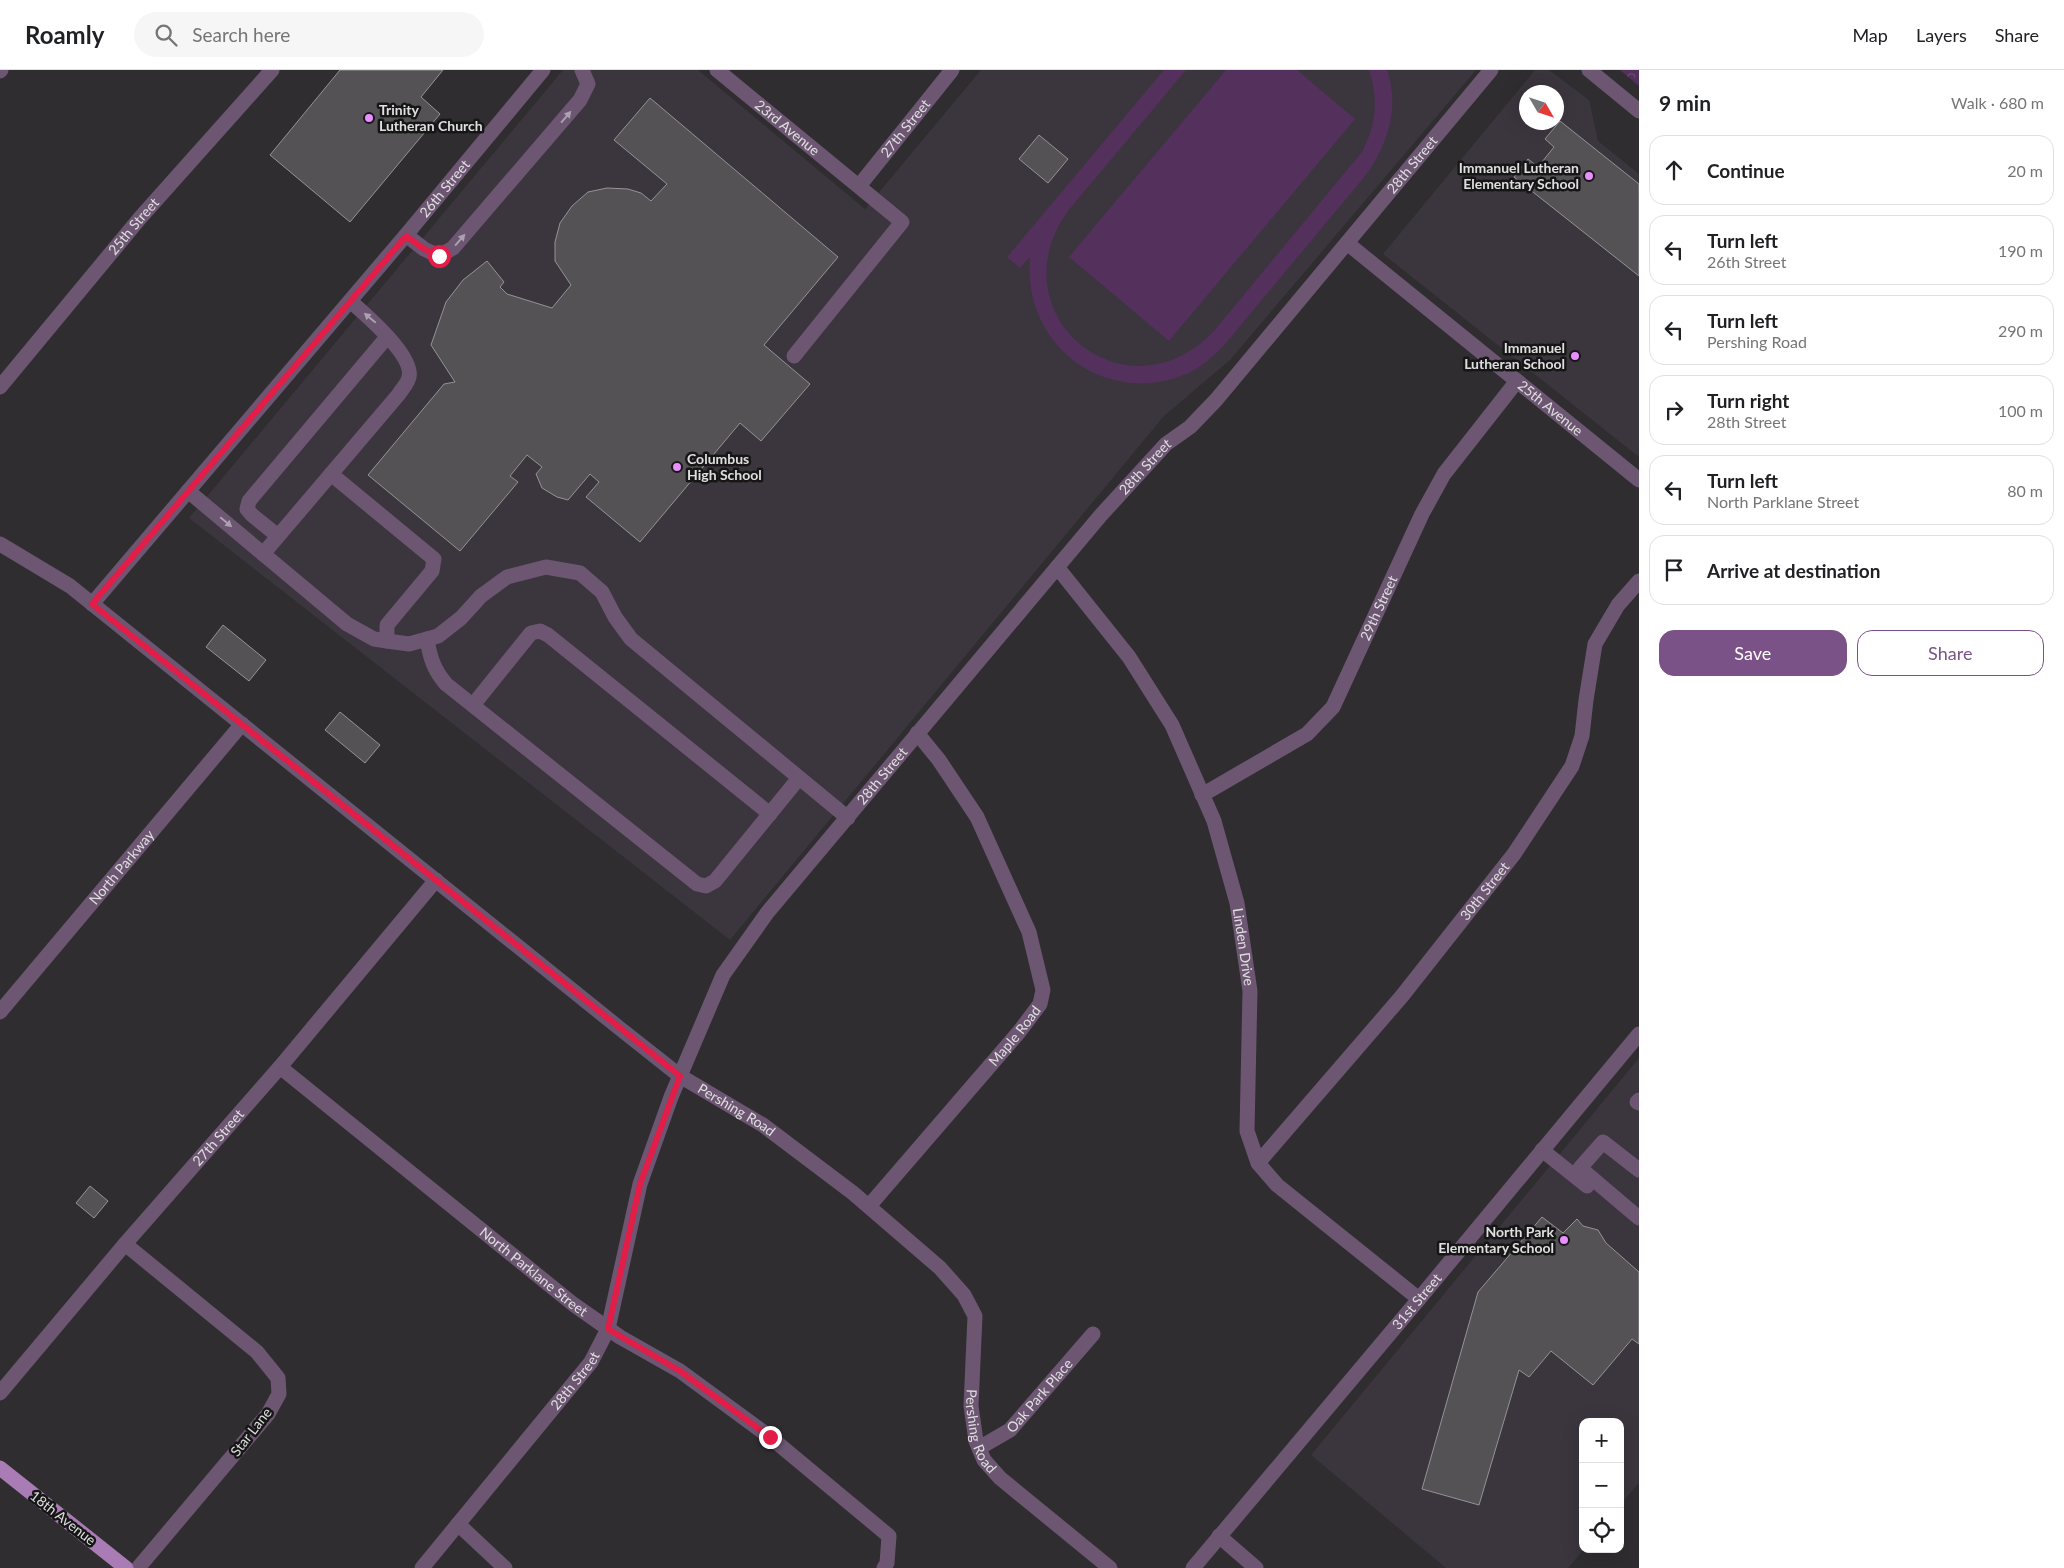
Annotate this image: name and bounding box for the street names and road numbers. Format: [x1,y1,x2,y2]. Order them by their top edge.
street label: 27th Street [877,95,933,160]
street label: 23rd Avenue [752,96,823,159]
street label: 28th Street [1383,132,1440,197]
street label: 26th Street [415,156,473,220]
street label: 25th Street [104,194,162,258]
street label: 25th Avenue [1515,376,1587,439]
street label: 28th Street [1115,434,1174,498]
street label: 29th Street [1356,573,1401,643]
street label: 28th Street [853,743,911,808]
street label: North Parkway [85,826,158,908]
street label: 30th Street [1456,858,1512,923]
street label: Linden Drive [1230,907,1258,987]
street label: Maple Road [985,1002,1044,1069]
street label: Pershing Road [695,1080,779,1139]
street label: 27th Street [189,1105,247,1169]
street label: North Parklane Street [477,1223,591,1320]
street label: 31st Street [1388,1270,1445,1333]
street label: 28th Street [546,1349,603,1413]
street label: Oak Park Place [1003,1355,1076,1436]
street label: Pershing Road [963,1389,1001,1476]
street label: Star Lane [226,1404,275,1459]
street label: 18th Avenue [27,1487,99,1548]

